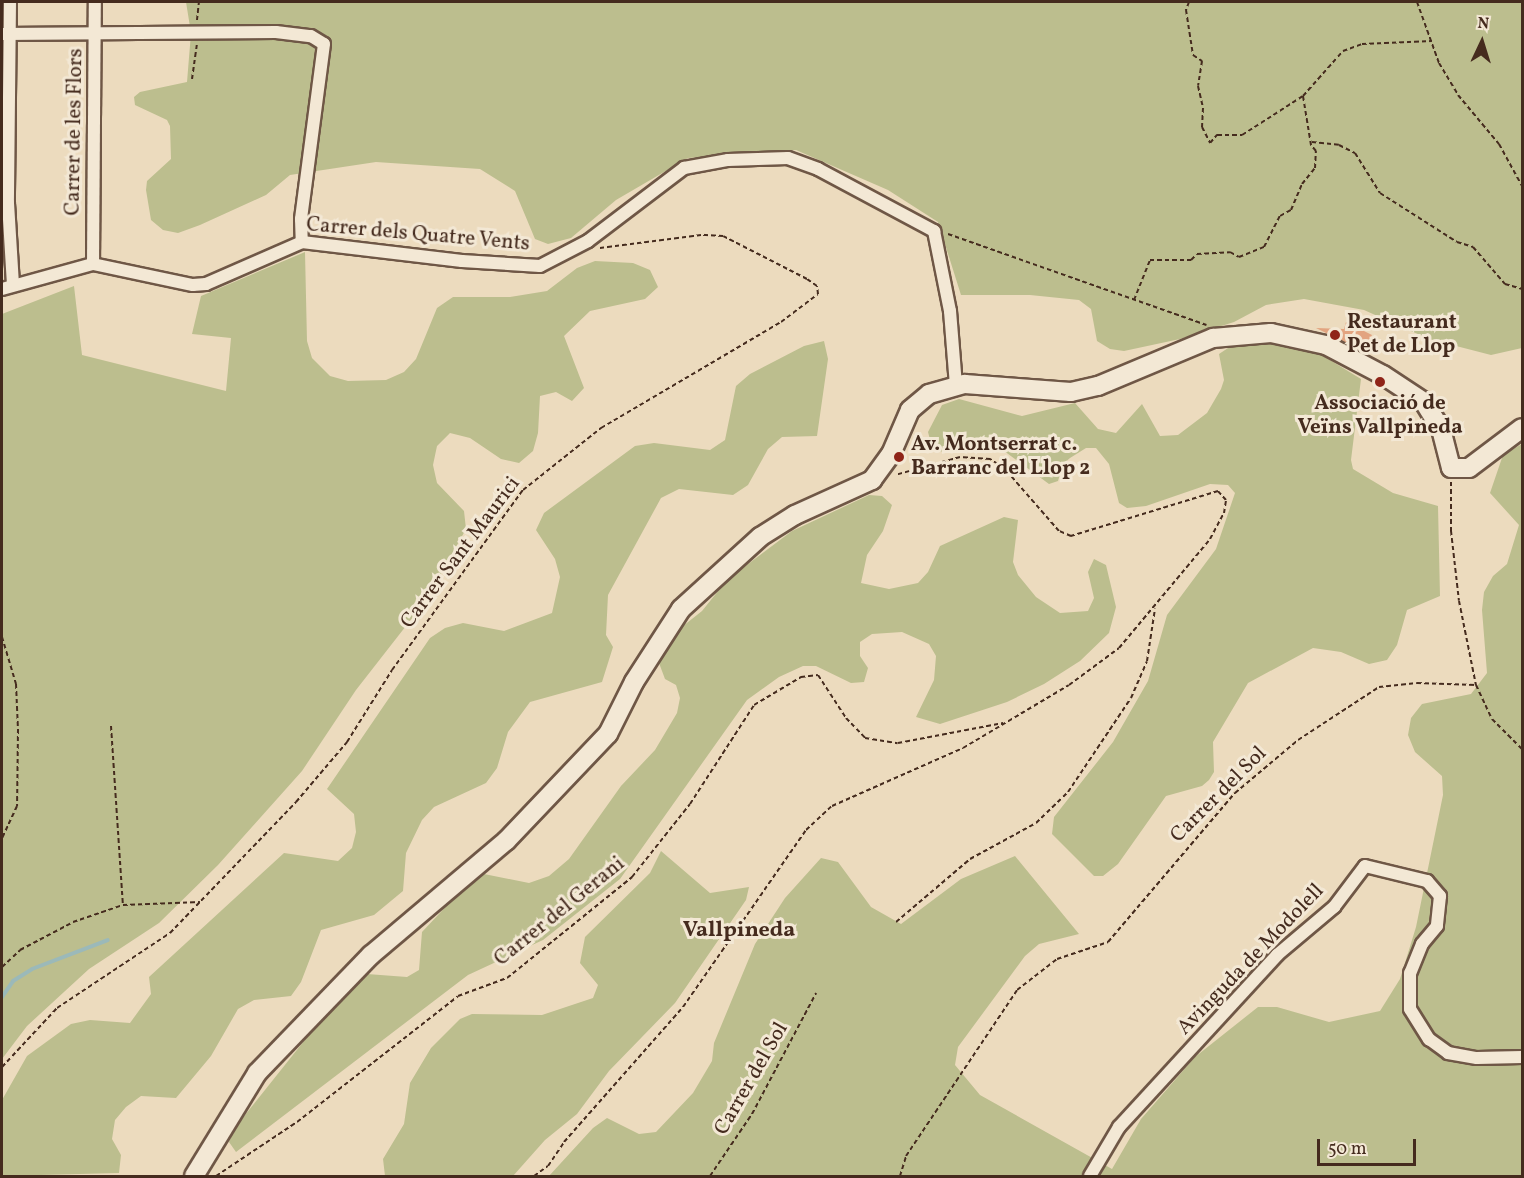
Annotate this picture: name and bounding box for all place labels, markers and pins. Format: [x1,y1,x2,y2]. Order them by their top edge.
place label: Restaurant Pet de Llop [1347,310,1457,360]
marker: Restaurant Pet de Llop [1328,328,1342,342]
marker: Associació de Veïns Vallpineda [1373,375,1387,389]
place label: Associació de Veïns Vallpineda [1297,391,1463,441]
place label: Av. Montserrat c. Barranc del Llop 2 [911,432,1090,482]
marker: Av. Montserrat c. Barranc del Llop 2 [892,450,906,464]

